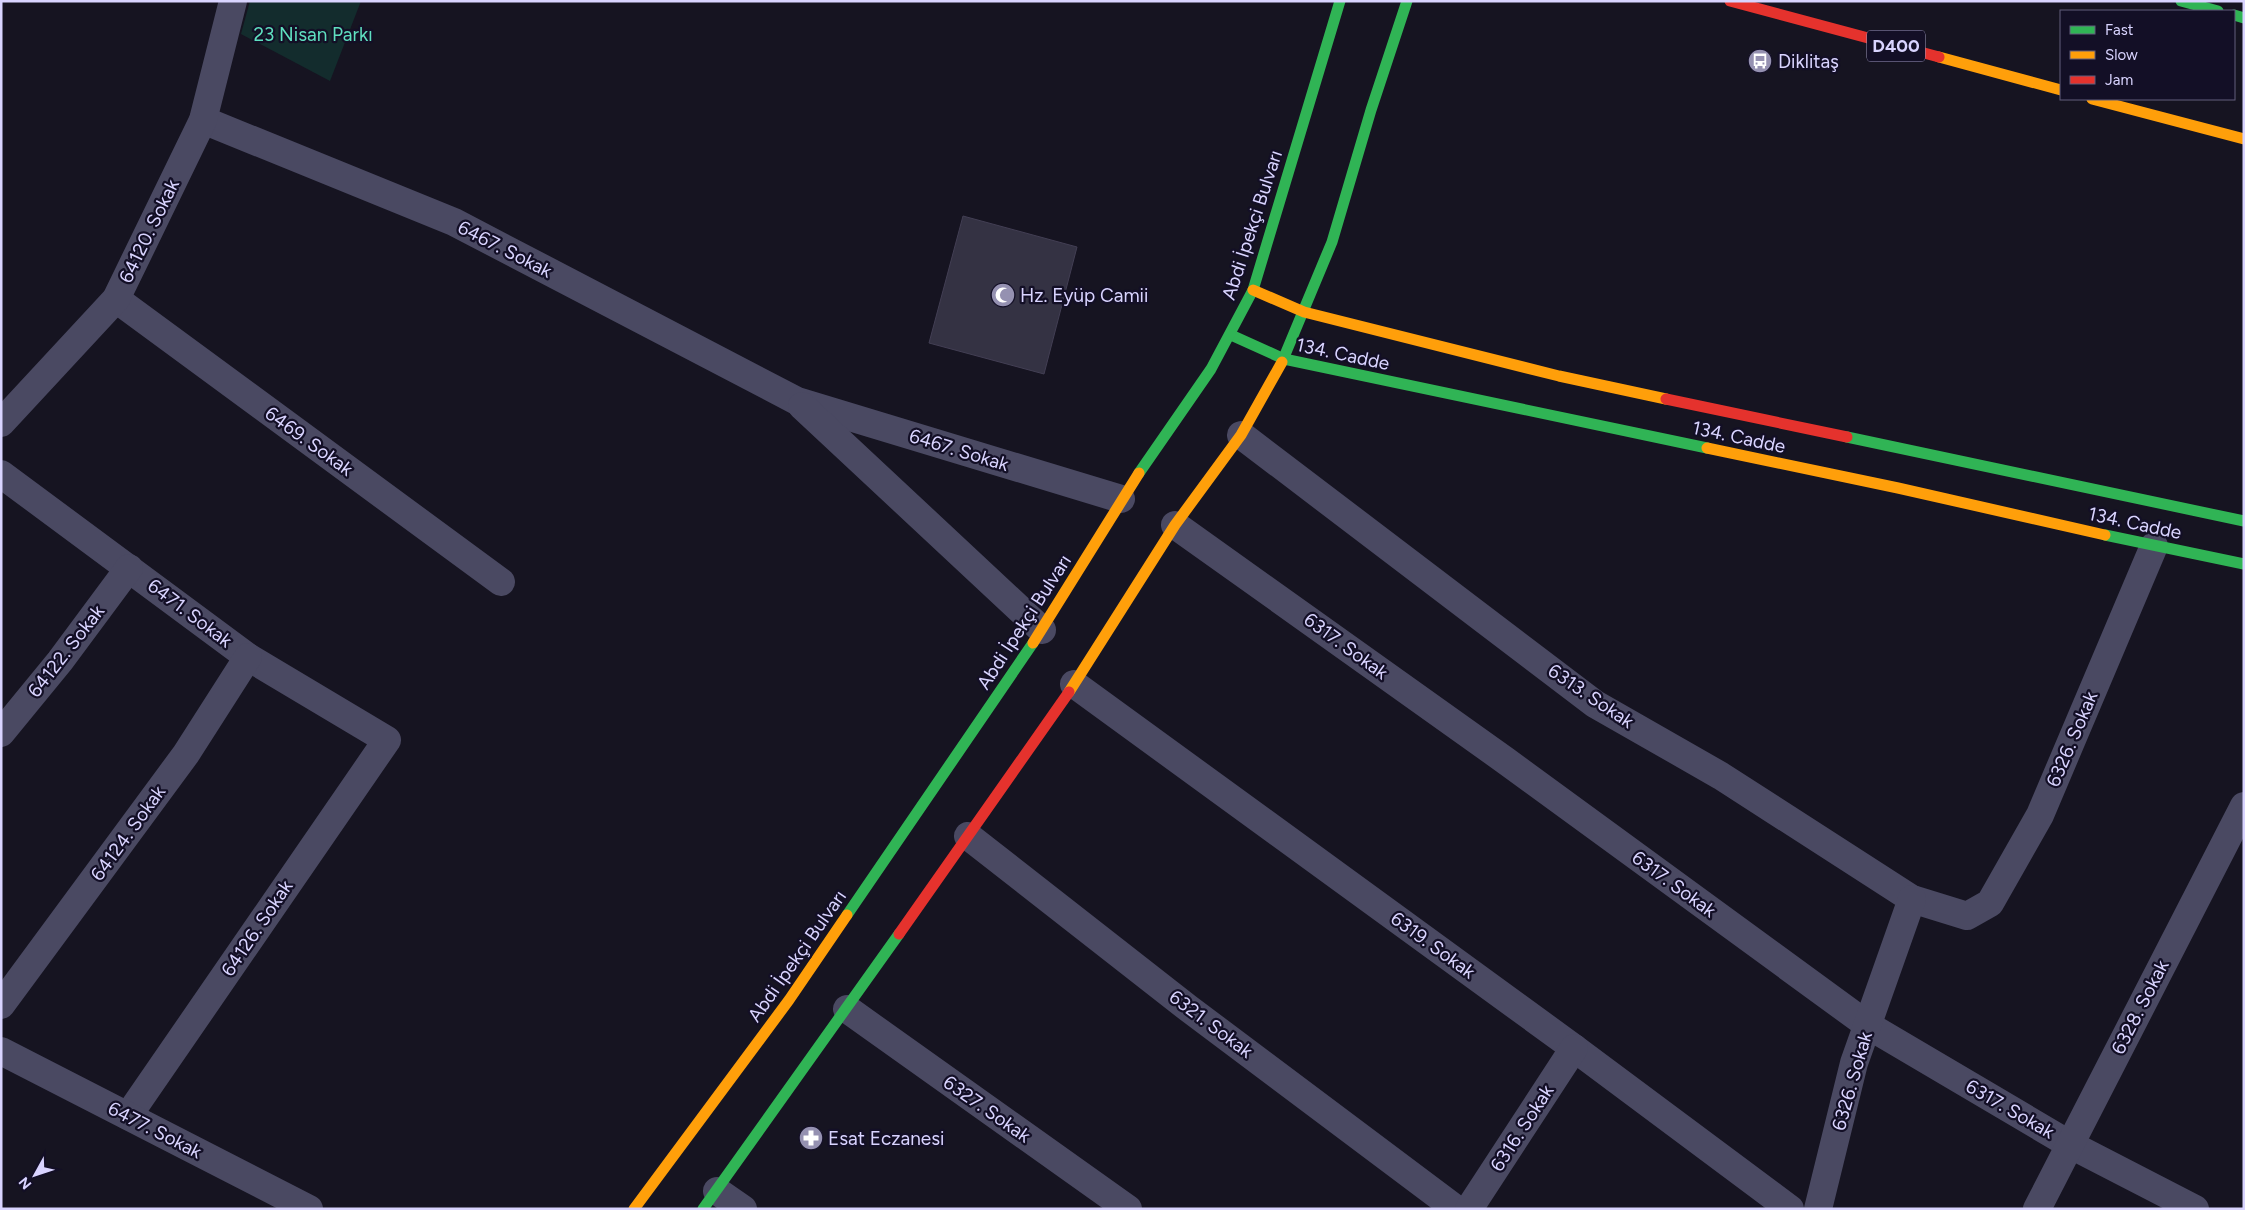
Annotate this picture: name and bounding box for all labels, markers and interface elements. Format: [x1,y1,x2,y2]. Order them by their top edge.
legend [2060,10,2235,100]
text: Fast [2105,21,2134,39]
park label: 23 Nisan Parkı [253,23,373,46]
road number: D400 [1867,30,1925,61]
text: Slow [2105,46,2138,64]
bus stop icon: Diklitaş [1747,48,1773,74]
place label: Diklitaş [1778,50,1839,73]
text: Jam [2105,71,2133,89]
street label: Abdi İpekçi Bulvarı [1217,147,1287,303]
street label: 64120. Sokak [114,175,184,287]
street label: 6467. Sokak [454,215,557,283]
mosque icon: Hz. Eyüp Camii [990,282,1016,308]
place label: Hz. Eyüp Camii [1020,284,1148,307]
street label: 134. Cadde [1294,333,1392,375]
street label: 6469. Sokak [260,401,358,481]
street label: 134. Cadde [1690,416,1788,458]
street label: 6467. Sokak [907,424,1012,476]
street label: 134. Cadde [2086,502,2184,544]
street label: Abdi İpekçi Bulvarı [972,550,1076,694]
street label: 6471. Sokak [143,574,237,653]
street label: 64122. Sokak [23,600,110,702]
street label: 6317. Sokak [1299,608,1393,685]
street label: 6313. Sokak [1544,659,1639,734]
street label: 6326. Sokak [2042,687,2103,790]
street label: 64124. Sokak [86,780,171,885]
street label: 6317. Sokak [1627,846,1721,923]
street label: 64126. Sokak [216,875,298,980]
street label: Abdi İpekçi Bulvarı [743,886,851,1026]
street label: 6319. Sokak [1386,907,1480,984]
street label: 6328. Sokak [2106,955,2174,1058]
street label: 6321. Sokak [1165,985,1258,1063]
street label: 6326. Sokak [1827,1028,1877,1133]
street label: 6327. Sokak [939,1071,1036,1148]
street label: 6317. Sokak [1962,1074,2059,1144]
street label: 6316. Sokak [1485,1080,1559,1176]
street label: 6477. Sokak [104,1097,206,1164]
pharmacy icon: Esat Eczanesi [798,1125,824,1151]
place label: Esat Eczanesi [828,1127,944,1150]
north arrow [10,1150,60,1200]
text: N [15,1173,35,1193]

